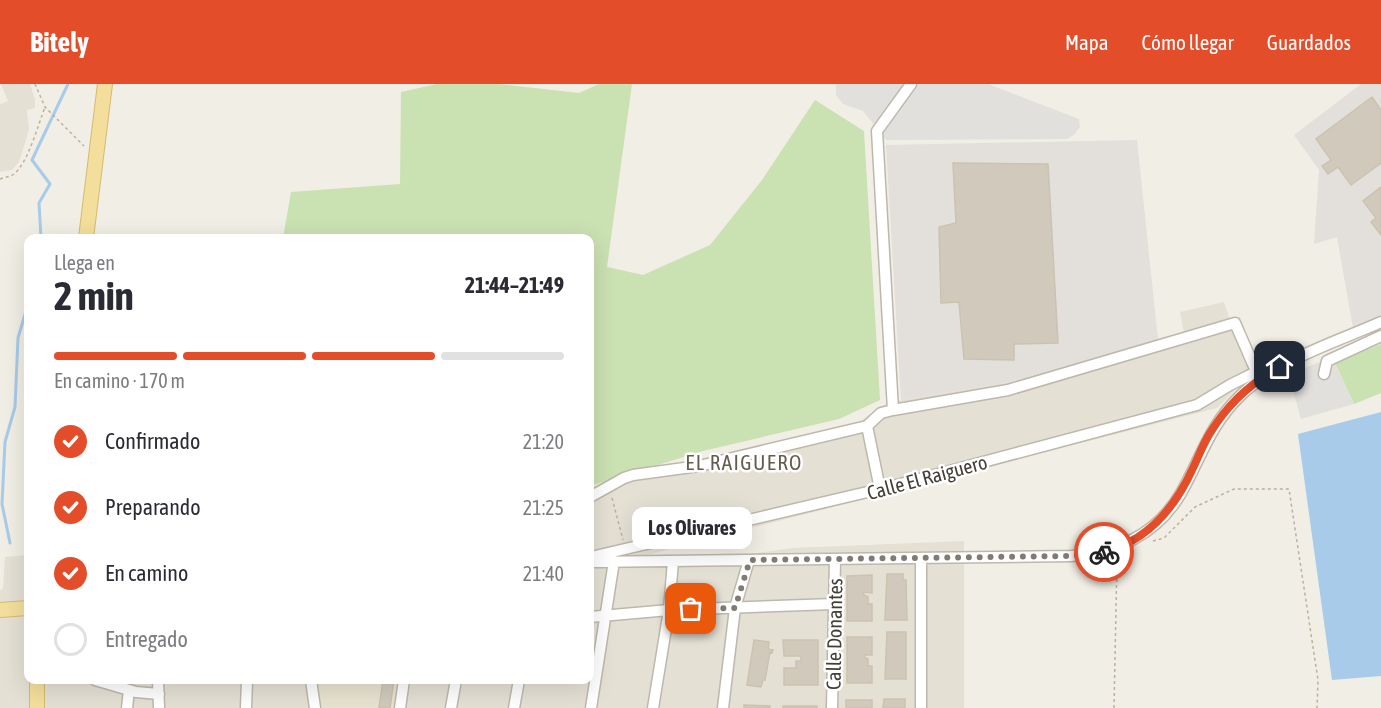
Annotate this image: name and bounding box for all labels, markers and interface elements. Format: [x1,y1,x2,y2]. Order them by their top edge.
text: Bitely [30,26,89,58]
text: Mapa [1065,30,1109,54]
text: Cómo llegar [1142,30,1234,54]
text: Guardados [1267,30,1351,54]
text: Llega en [54,251,115,274]
text: 21:44–21:49 [465,272,564,298]
text: 2 min [54,274,134,318]
pin [1254,341,1305,392]
icon: home [1263,350,1296,383]
text: En camino · 170 m [54,369,185,392]
icon: check [54,425,87,458]
text: Confirmado [105,428,200,454]
text: 21:20 [523,430,564,453]
district label: EL RAIGUERO [685,450,803,474]
street label: Calle El Raiguero [864,450,990,504]
icon: check [54,491,87,524]
text: Preparando [105,494,201,520]
text: 21:25 [523,496,564,519]
callout: Los Olivares [631,507,751,549]
text: Los Olivares [648,516,736,539]
courier [1074,522,1134,582]
icon: bike [1088,536,1121,569]
icon: check [54,557,87,590]
text: En camino [105,560,188,586]
text: 21:40 [523,562,564,585]
street label: Calle Donantes [822,578,846,690]
pin [665,583,716,634]
icon: bag [674,592,707,625]
text: Entregado [105,626,188,652]

